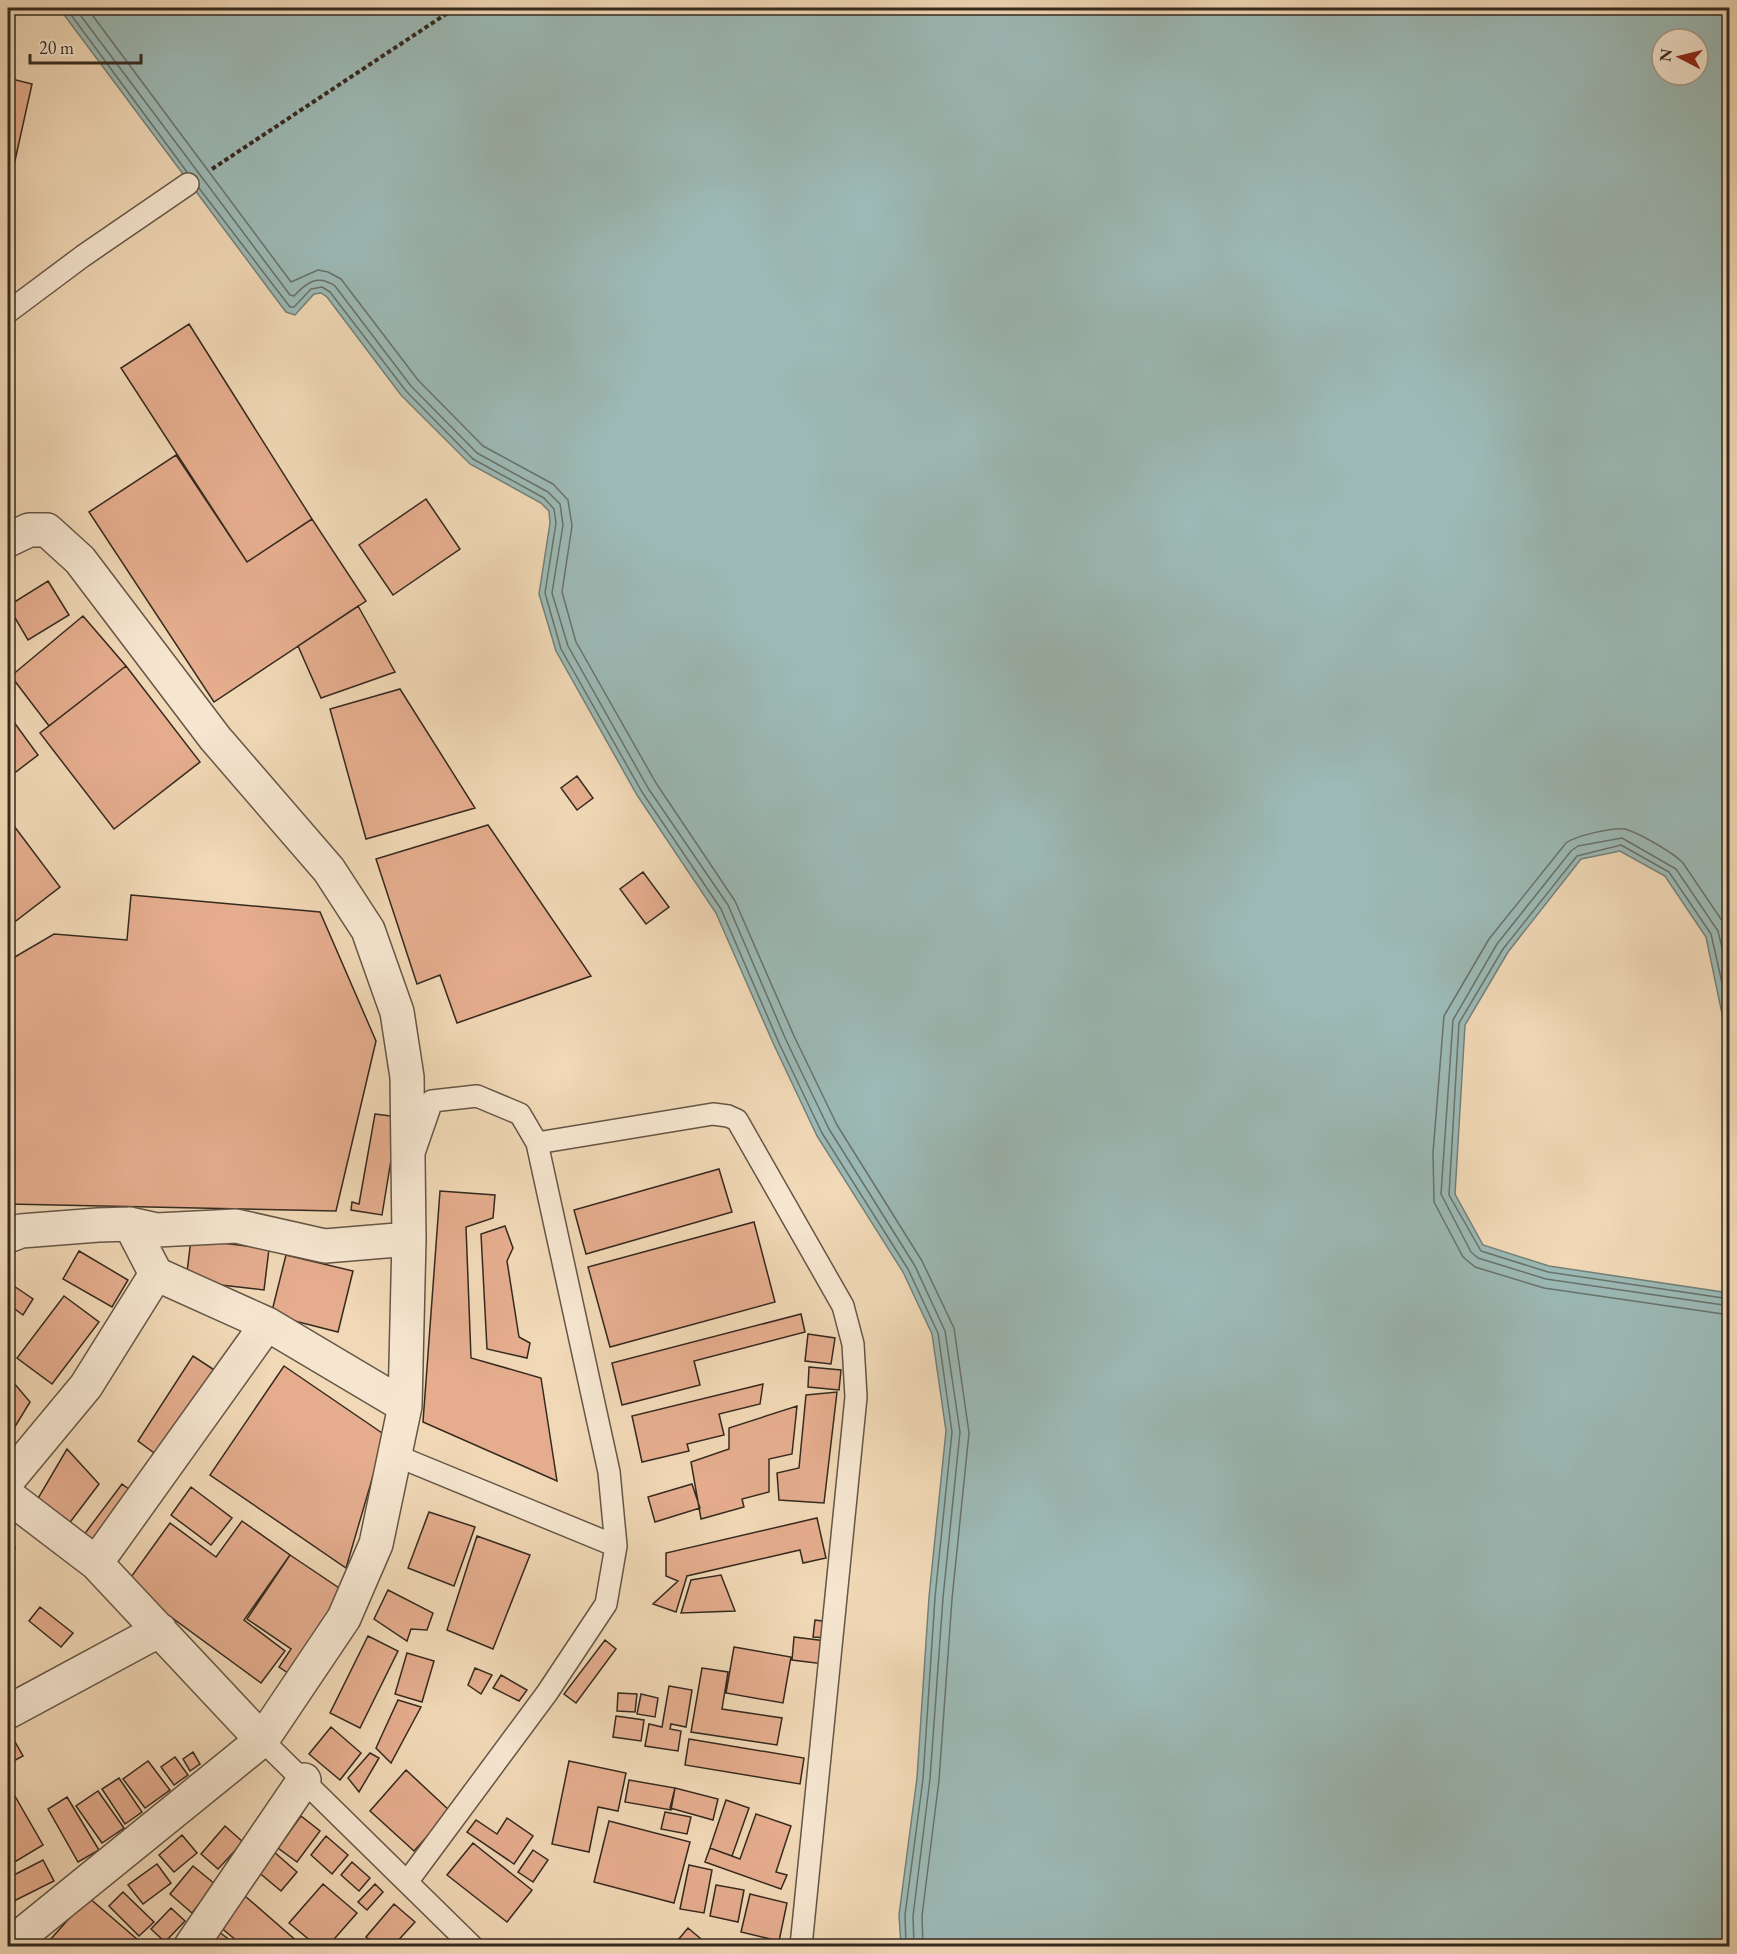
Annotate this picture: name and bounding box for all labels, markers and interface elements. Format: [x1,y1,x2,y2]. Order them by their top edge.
scale bar [30,27,141,65]
north arrow [1650,27,1710,87]
text: 20 m [39,36,74,59]
text: N [1654,47,1677,63]

